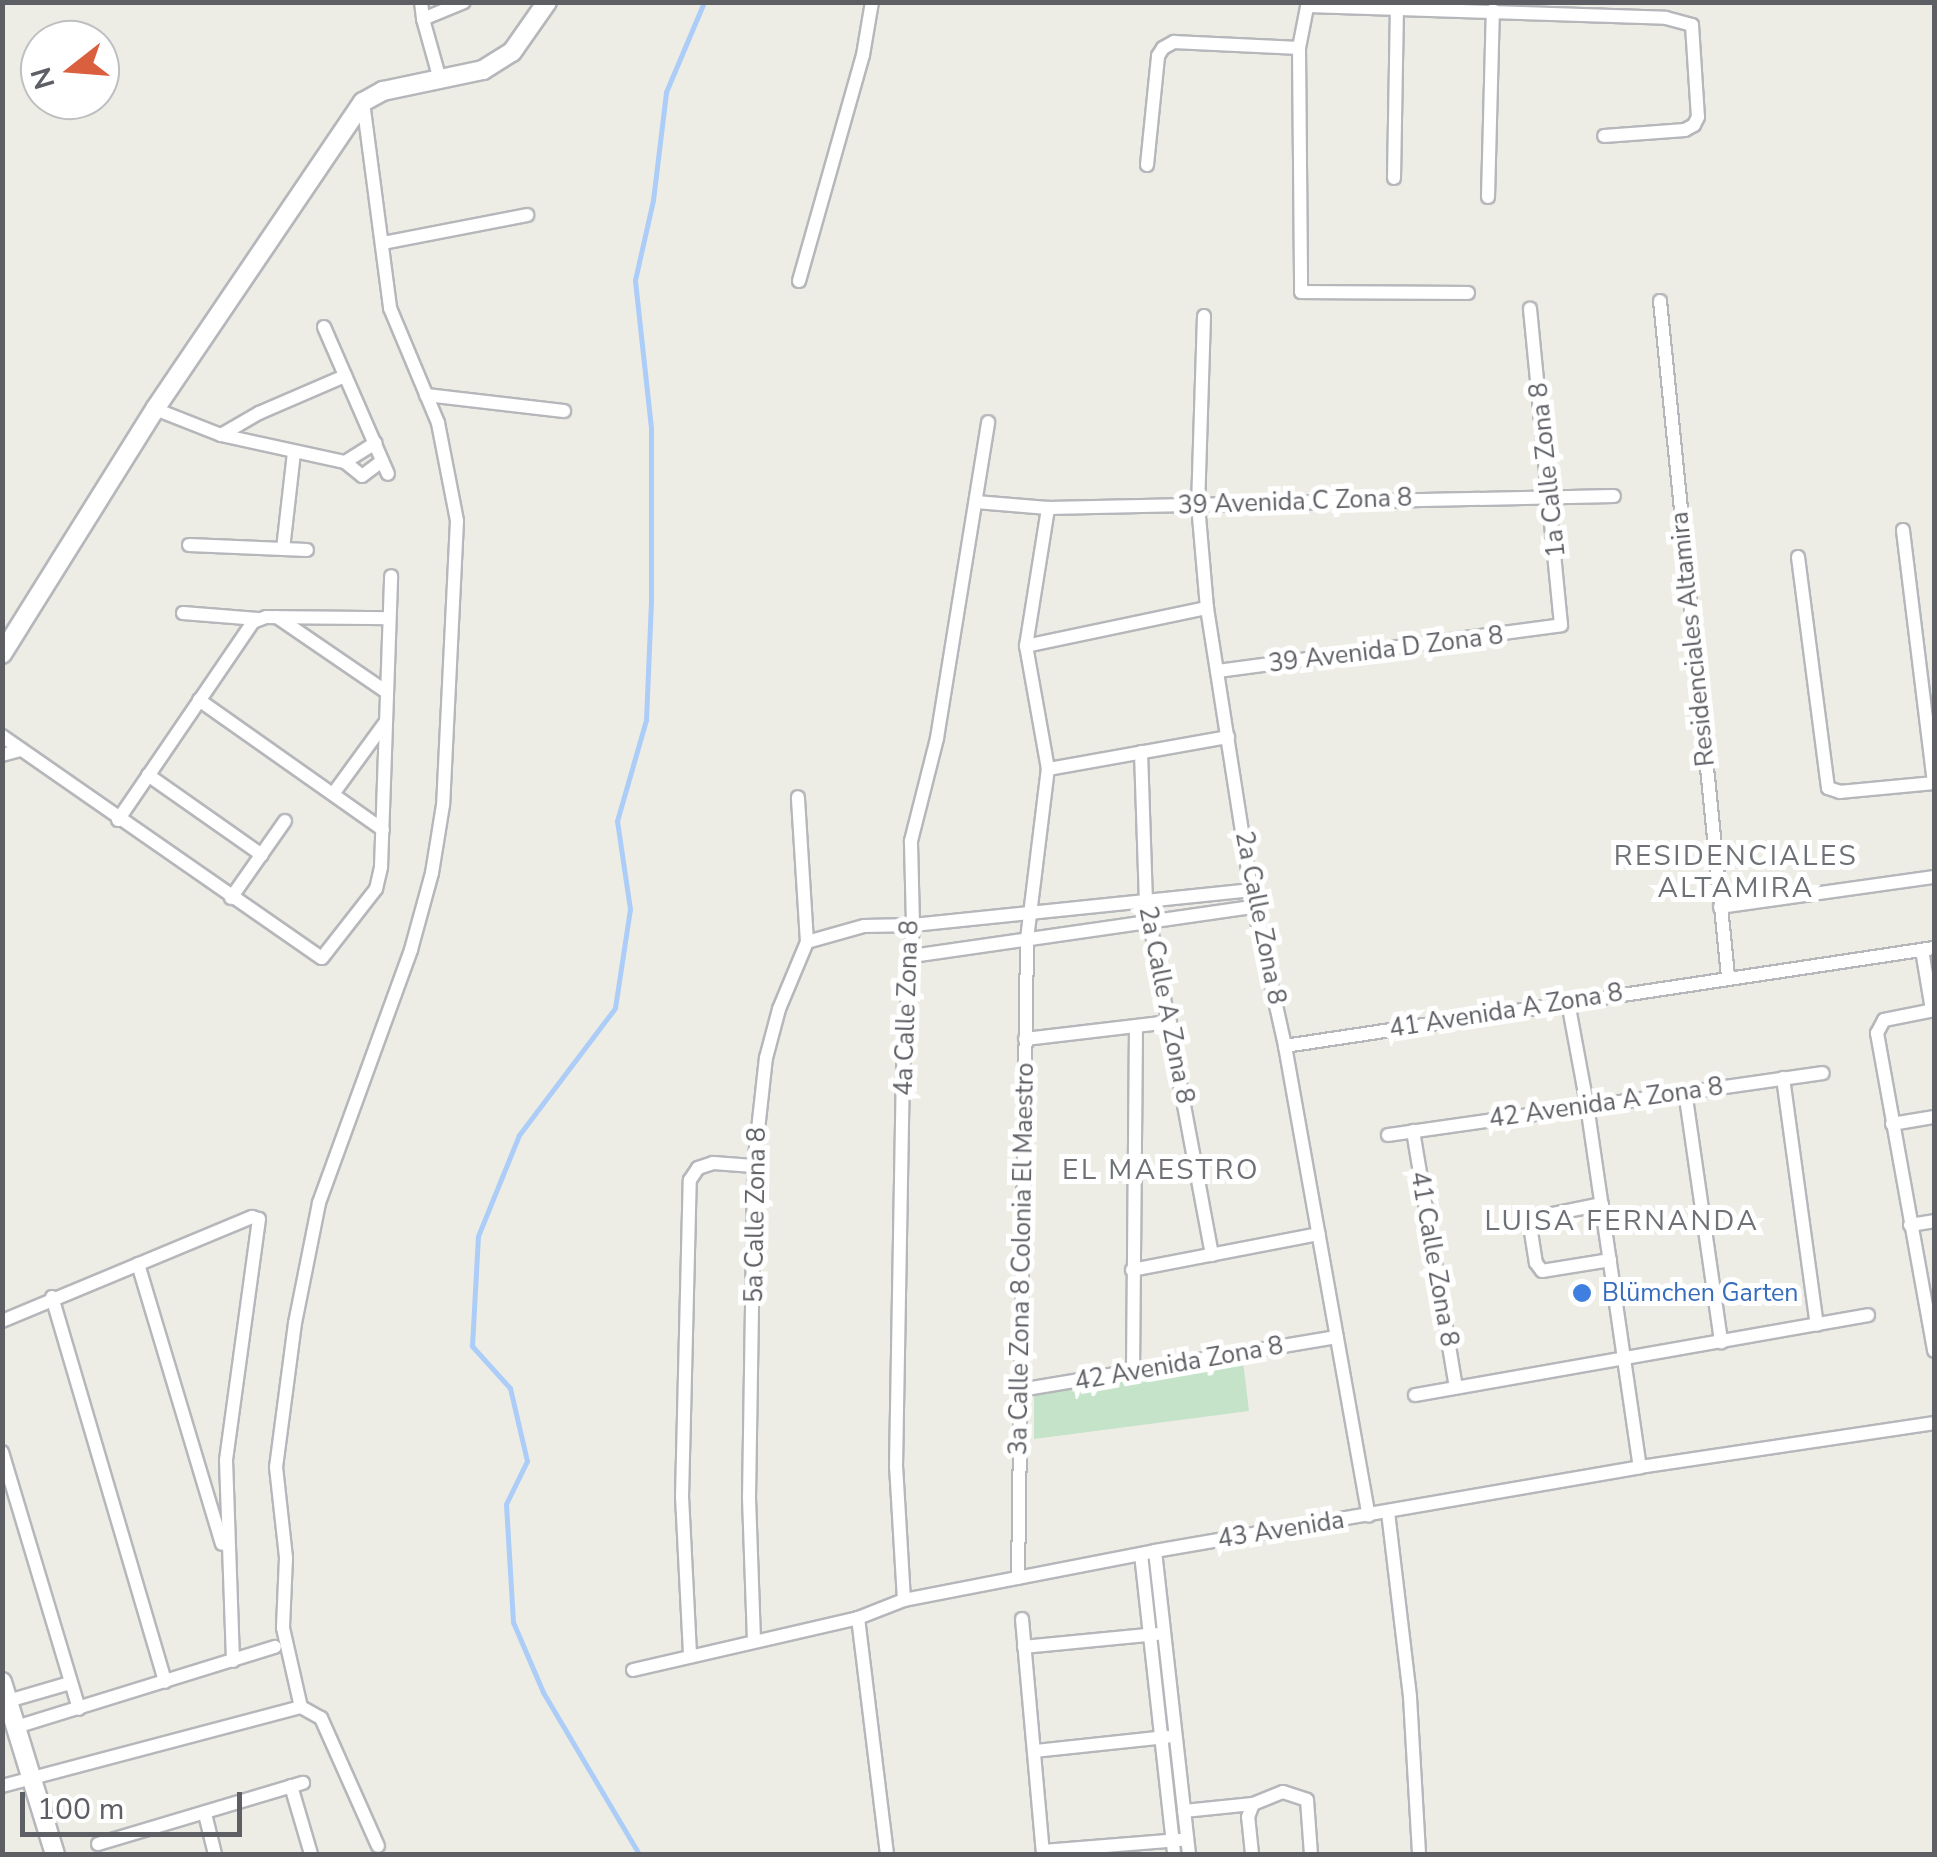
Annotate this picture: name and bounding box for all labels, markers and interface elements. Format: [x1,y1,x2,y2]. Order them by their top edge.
north arrow [20,20,120,120]
text: N [22,63,64,94]
street label: 1a Calle Zona 8 [1524,381,1572,559]
street label: 39 Avenida C Zona 8 [1177,483,1413,521]
street label: Residenciales Altamira [1665,510,1721,768]
street label: 39 Avenida D Zona 8 [1267,621,1505,679]
street label: 2a Calle Zona 8 [1228,829,1292,1007]
district label: RESIDENCIALES ALTAMIRA [1614,839,1858,905]
street label: 2a Calle A Zona 8 [1132,904,1200,1106]
street label: 4a Calle Zona 8 [889,920,925,1096]
street label: 41 Avenida A Zona 8 [1387,978,1625,1044]
street label: 3a Calle Zona 8 Colonia El Maestro [1004,1062,1040,1456]
street label: 42 Avenida A Zona 8 [1487,1072,1725,1134]
street label: 5a Calle Zona 8 [739,1127,773,1303]
district label: EL MAESTRO [1062,1153,1260,1187]
street label: 41 Calle Zona 8 [1404,1169,1464,1349]
district label: LUISA FERNANDA [1485,1204,1759,1238]
place label: Blümchen Garten [1602,1278,1799,1308]
marker: Blümchen Garten [1571,1282,1593,1304]
street label: 42 Avenida Zona 8 [1072,1331,1286,1397]
street label: 43 Avenida [1216,1505,1346,1555]
scale bar [25,1772,248,1834]
text: 100 m [37,1789,124,1830]

